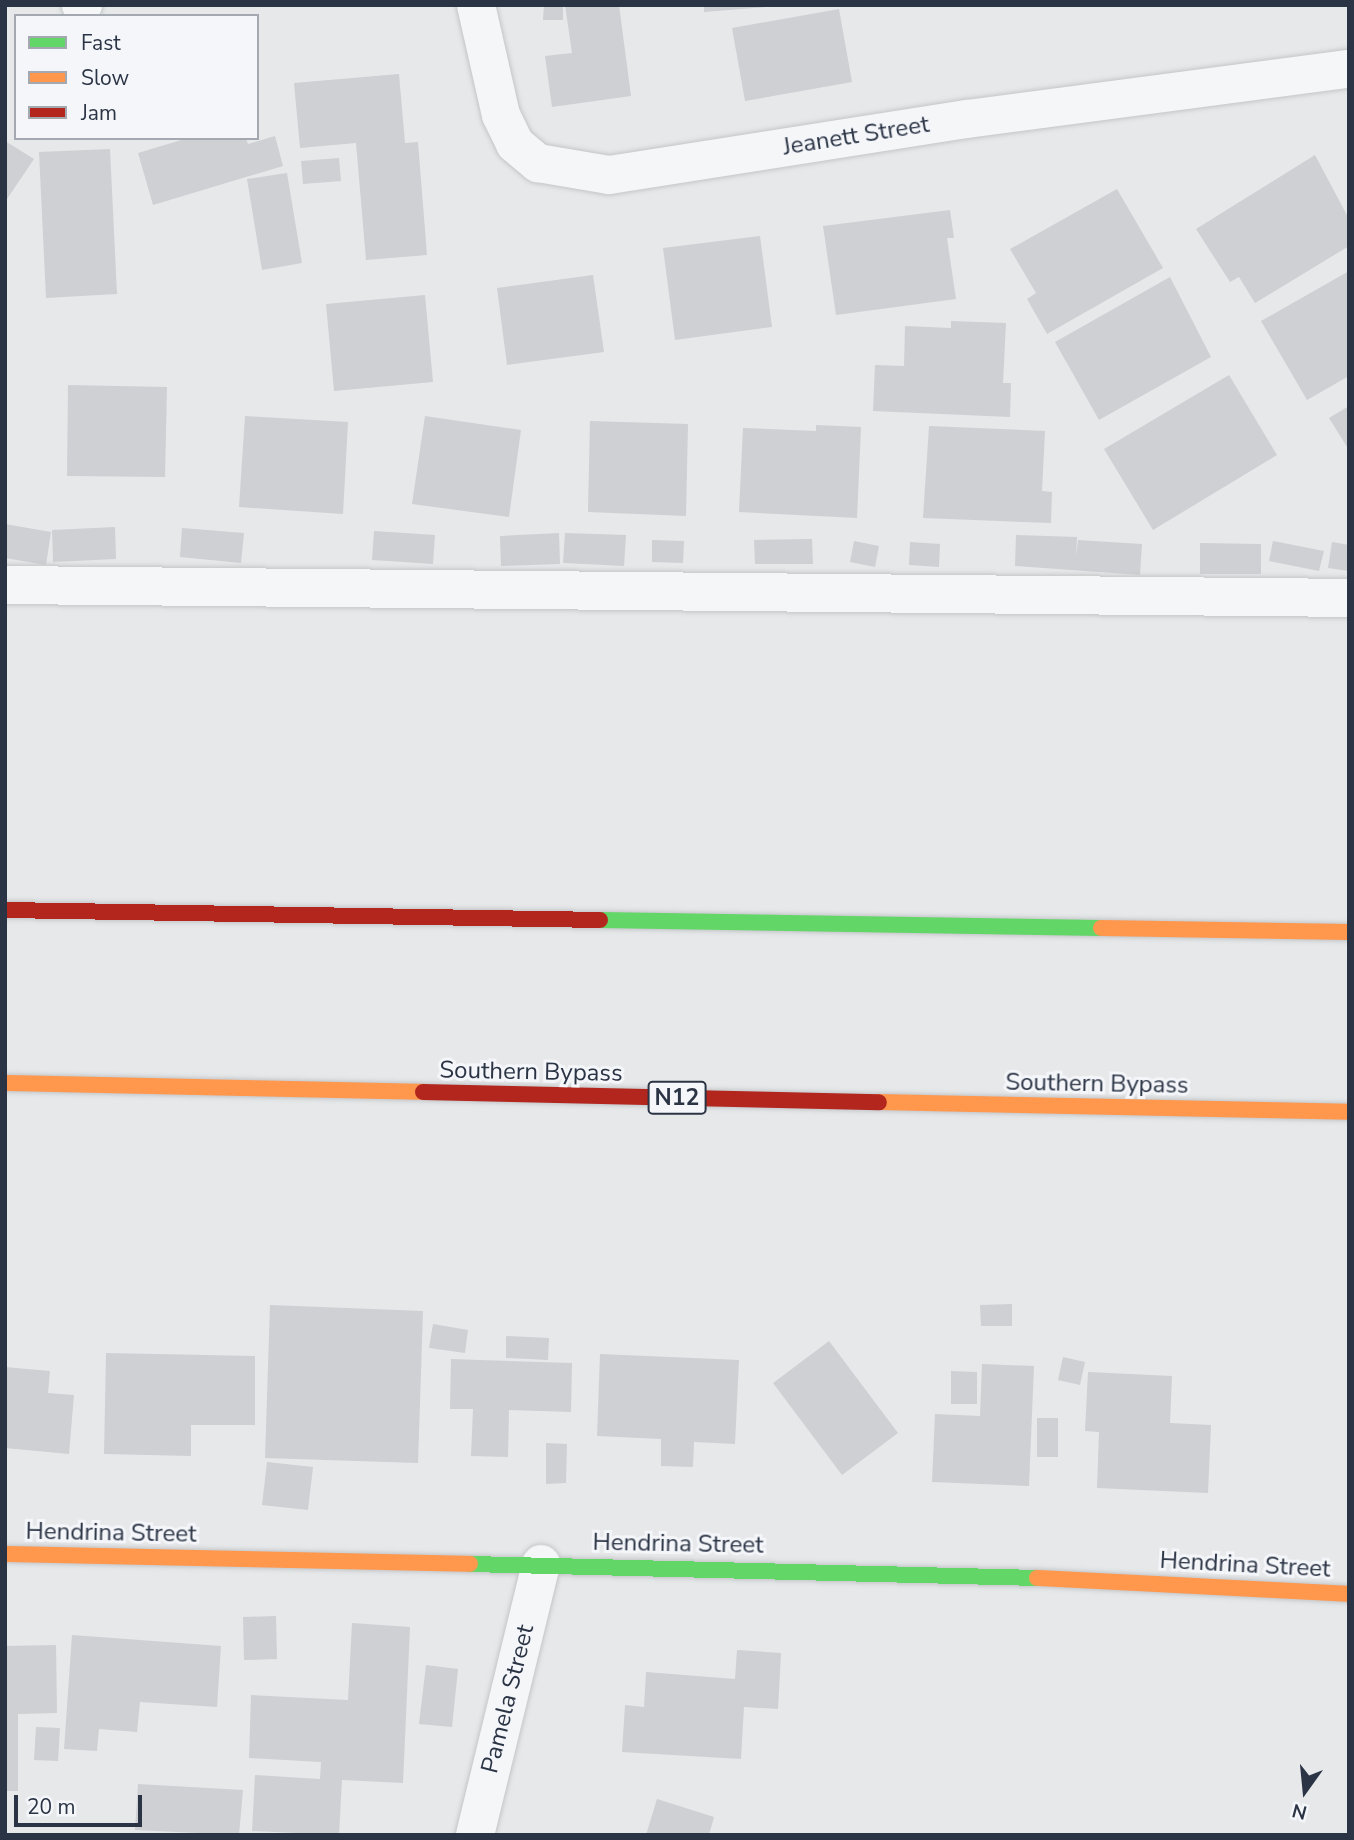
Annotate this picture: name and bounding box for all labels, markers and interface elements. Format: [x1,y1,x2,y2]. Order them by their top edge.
legend [14,14,259,140]
text: Fast [81,29,121,57]
text: Slow [81,64,129,92]
text: Jam [81,99,117,127]
street label: Jeanett Street [781,110,931,162]
street label: Southern Bypass [439,1056,623,1088]
street label: Southern Bypass [1005,1068,1189,1100]
road number: N12 [647,1078,707,1118]
street label: Hendrina Street [25,1517,197,1549]
street label: Hendrina Street [592,1528,764,1560]
street label: Hendrina Street [1159,1546,1331,1584]
street label: Pamela Street [476,1622,540,1776]
north arrow [1270,1756,1340,1826]
scale bar [18,1780,145,1824]
text: 20 m [27,1793,76,1821]
text: N [1289,1797,1310,1826]

